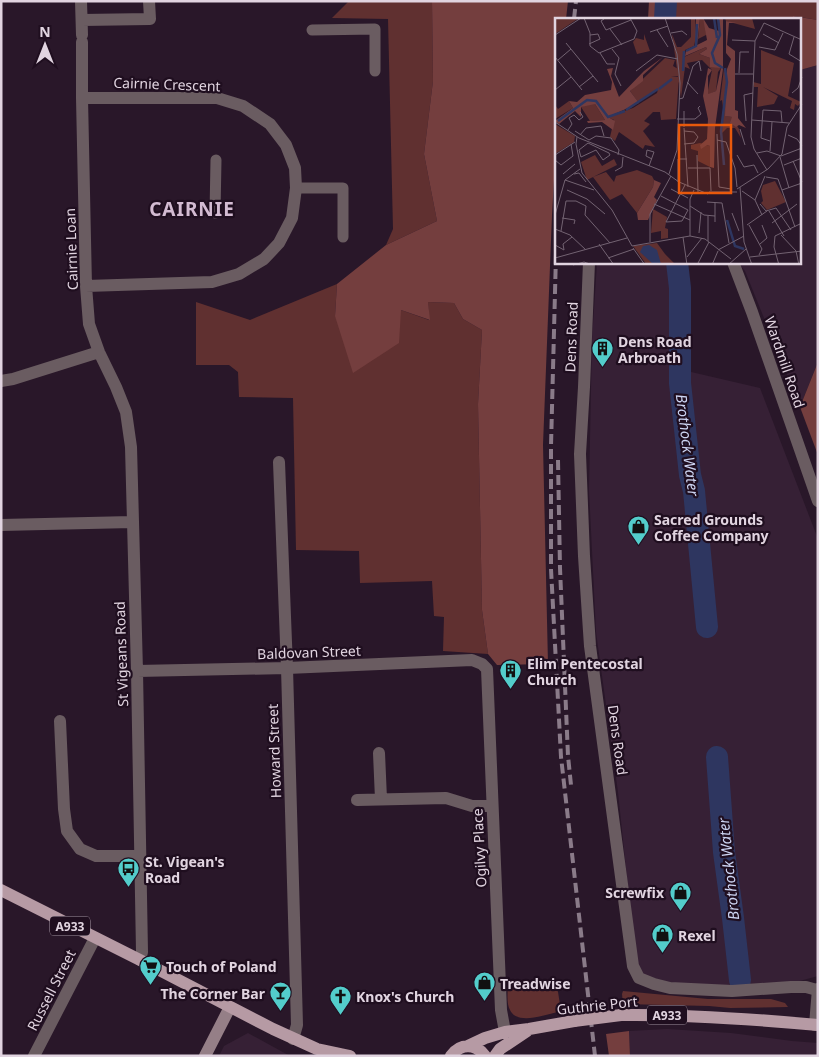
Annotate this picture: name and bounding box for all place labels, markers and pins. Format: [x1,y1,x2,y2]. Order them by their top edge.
place label: Dens Road Arbroath [618,332,692,367]
building icon: Dens Road Arbroath [590,337,614,368]
place label: Sacred Grounds Coffee Company [654,510,769,545]
shop icon: Sacred Grounds Coffee Company [626,515,650,546]
place label: Elim Pentecostal Church [527,654,643,689]
building icon: Elim Pentecostal Church [499,659,523,690]
place label: St. Vigean's Road [145,852,225,887]
bus stop icon: St. Vigean's Road [117,857,141,888]
shop icon: Screwfix [668,880,692,911]
place label: Screwfix [605,883,665,902]
shop icon: Rexel [650,923,674,954]
place label: Rexel [678,926,716,945]
supermarket icon: Touch of Poland [138,954,162,985]
place label: Touch of Poland [166,957,277,976]
shop icon: Treadwise [472,971,496,1002]
place label: Treadwise [500,974,571,993]
bar icon: The Corner Bar [269,981,293,1012]
place label: The Corner Bar [161,984,266,1003]
church icon: Knox's Church [328,984,352,1015]
place label: Knox's Church [356,987,454,1006]

